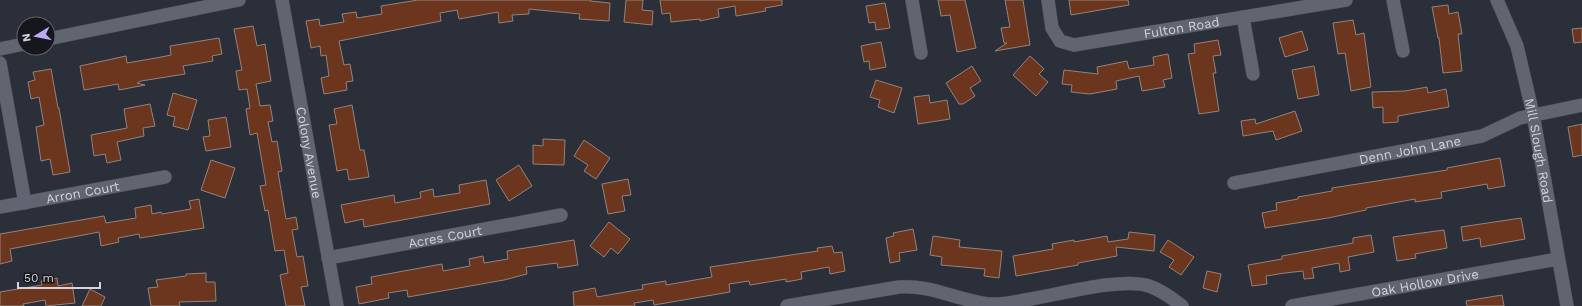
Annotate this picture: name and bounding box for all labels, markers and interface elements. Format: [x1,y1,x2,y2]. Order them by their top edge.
street label: Fulton Road [1142,14,1221,41]
north arrow [16,16,56,56]
text: N [20,33,34,43]
street label: Mill Slough Road [1522,97,1556,204]
street label: Colony Avenue [293,106,325,200]
street label: Denn John Lane [1358,133,1462,167]
street label: Arron Court [45,178,121,207]
street label: Acres Court [407,223,484,251]
scale bar [18,264,100,290]
street label: Oak Hollow Drive [1370,266,1480,300]
text: 50 m [24,271,54,285]

